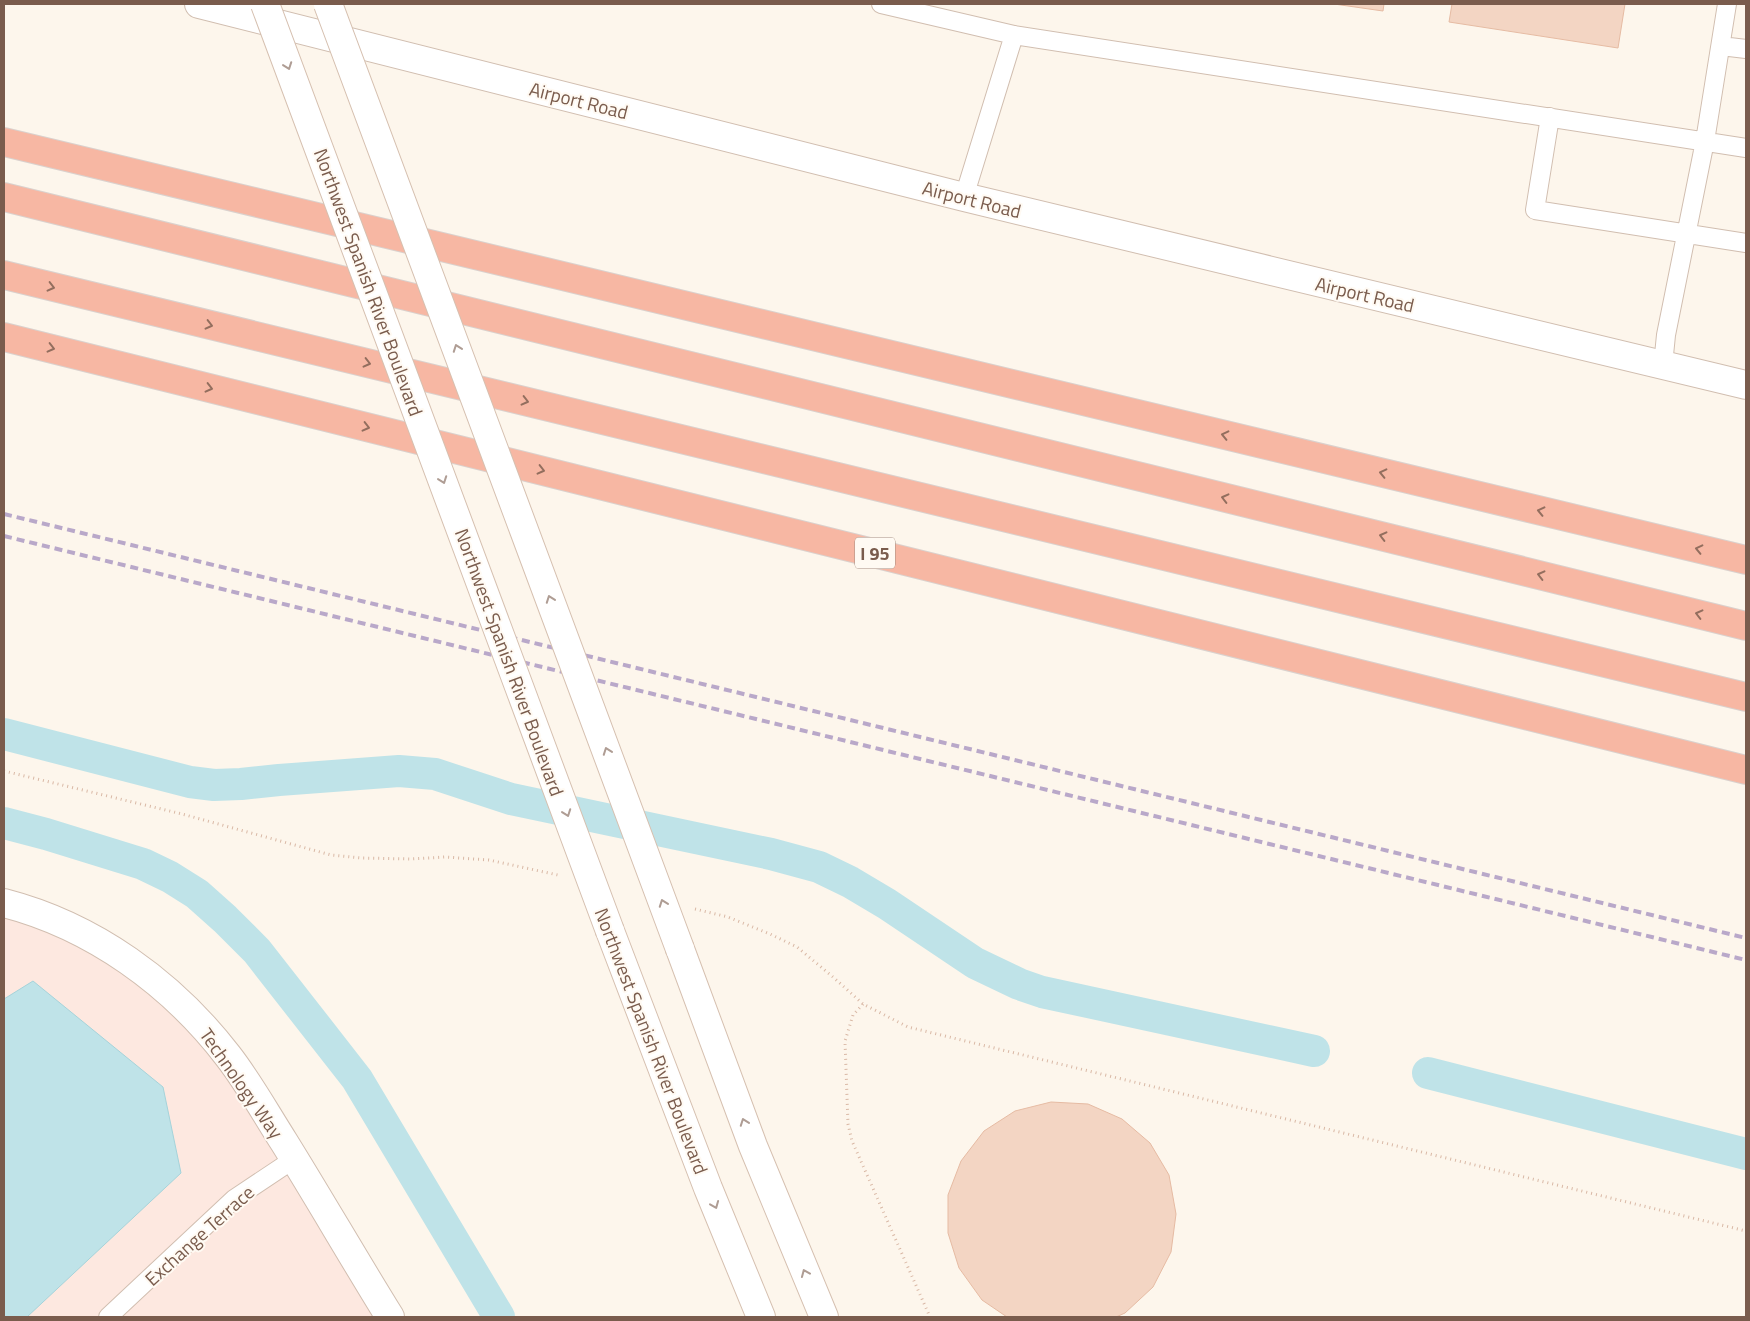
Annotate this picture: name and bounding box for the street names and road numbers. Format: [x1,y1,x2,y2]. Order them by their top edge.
street label: Airport Road [527,74,631,126]
street label: Northwest Spanish River Boulevard [307,144,431,420]
street label: Airport Road [920,173,1024,225]
street label: Airport Road [1313,269,1417,319]
street label: Northwest Spanish River Boulevard [448,524,572,800]
road number: I 95 [855,538,895,568]
street label: Northwest Spanish River Boulevard [588,904,716,1178]
street label: Technology Way [193,1022,291,1144]
street label: Exchange Terrace [138,1178,260,1292]

